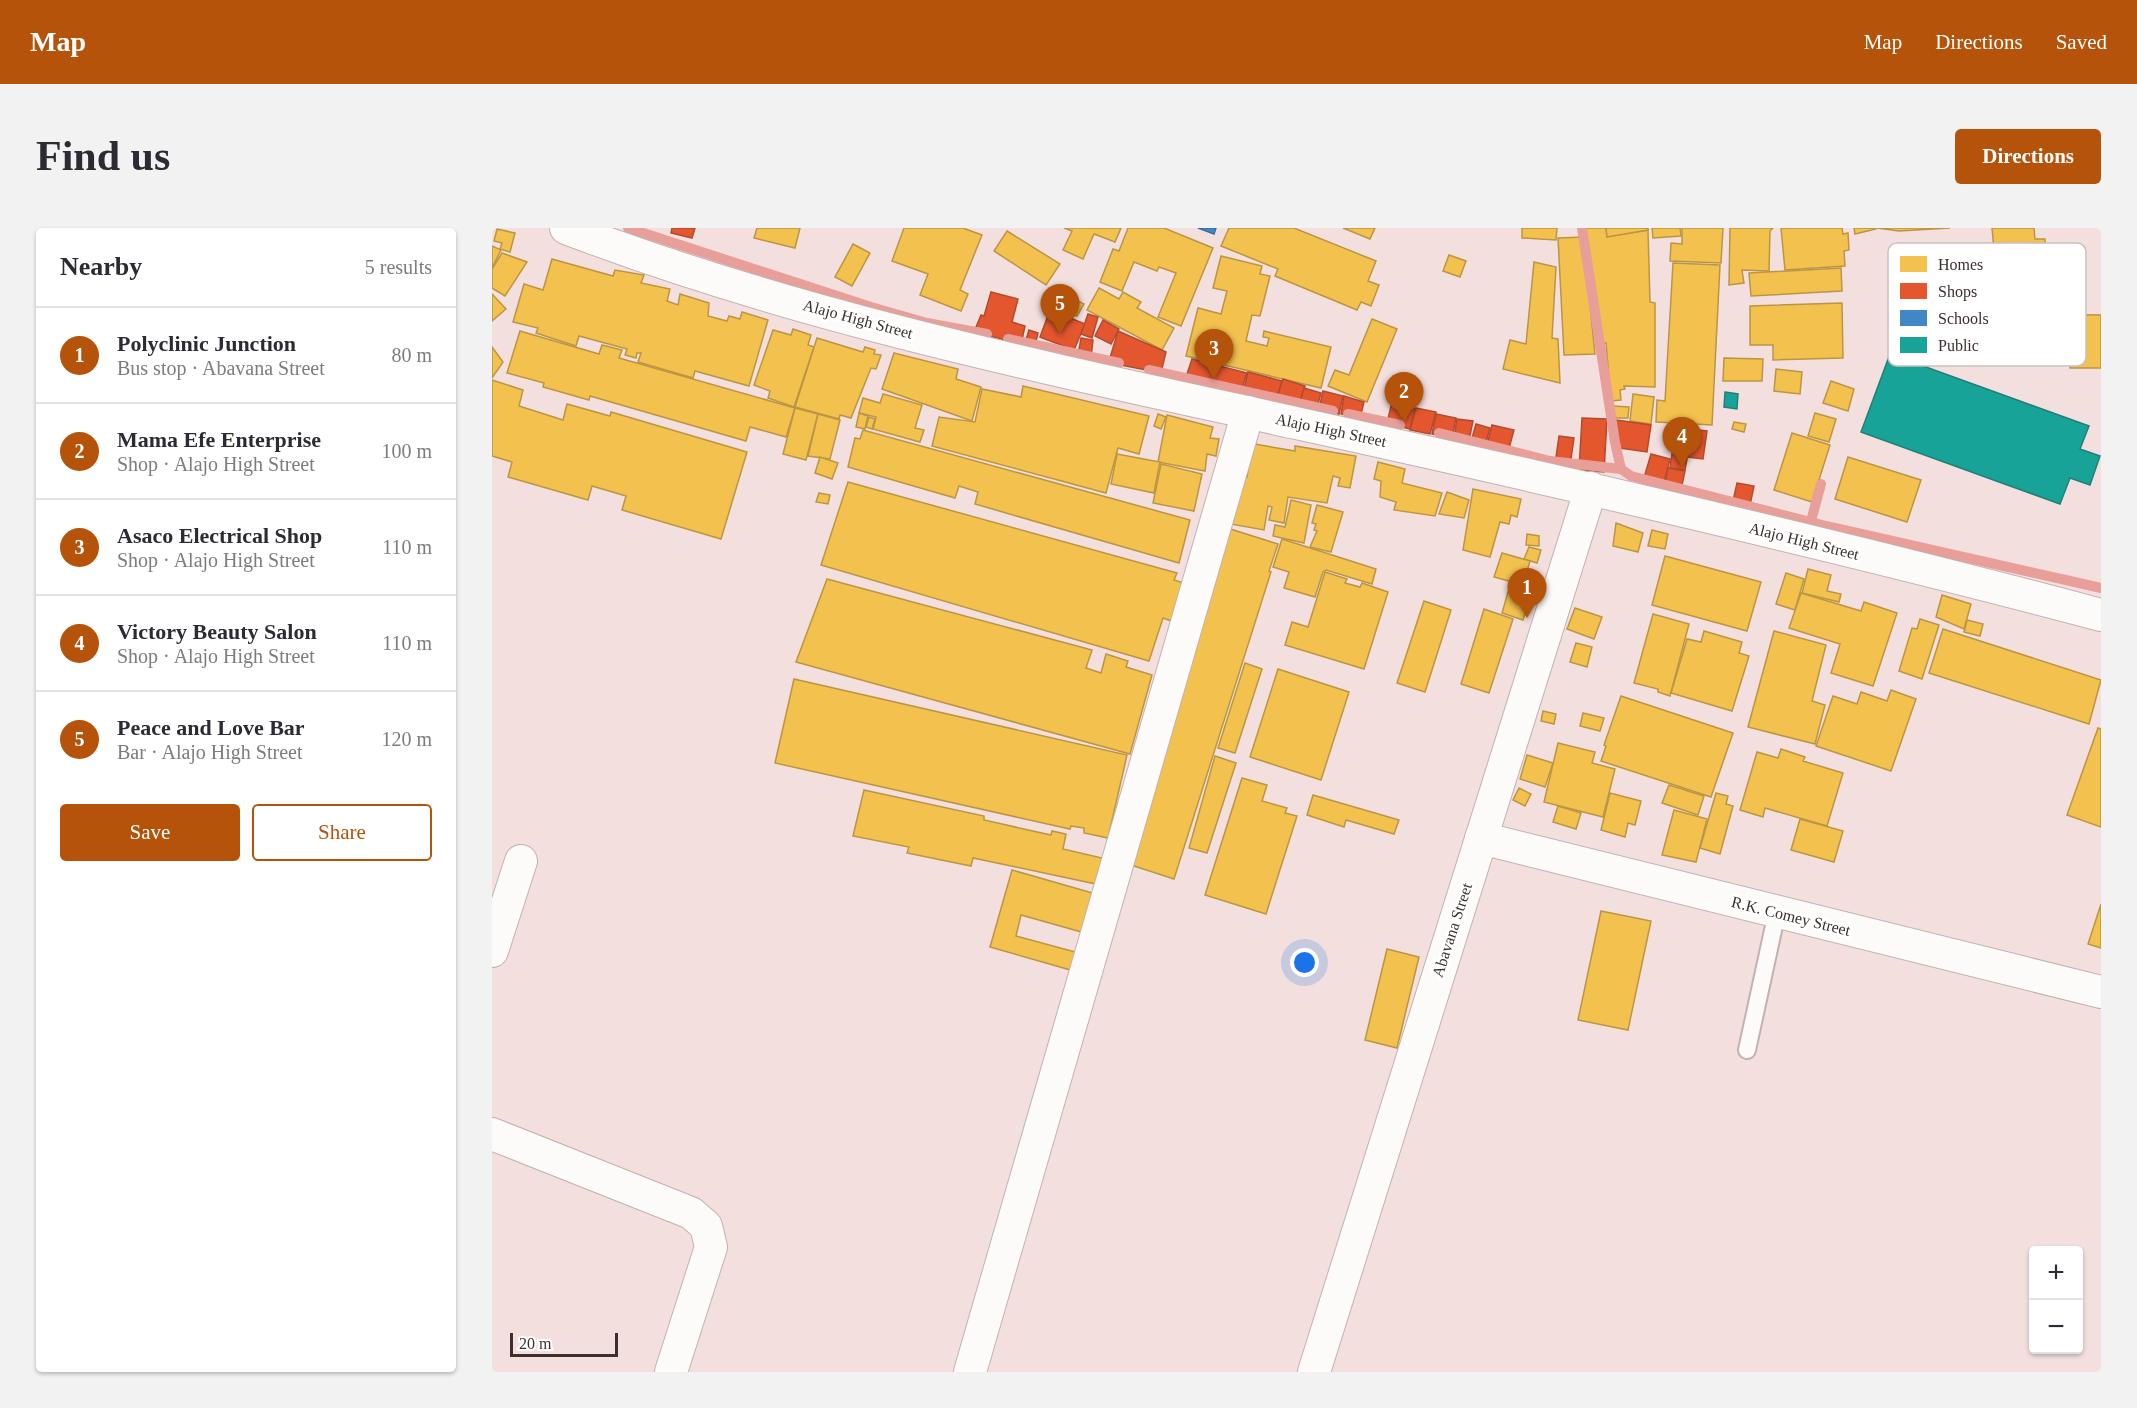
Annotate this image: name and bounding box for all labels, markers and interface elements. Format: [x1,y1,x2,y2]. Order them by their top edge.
text: Map [30,26,86,57]
text: Map [1864,30,1902,54]
text: Directions [1935,30,2023,54]
text: Saved [2056,30,2107,54]
button: Directions [1955,129,2101,184]
text: Find us [36,133,170,179]
legend [1888,243,2086,366]
text: Nearby [60,252,142,281]
text: 5 results [365,256,432,278]
text: Homes [1938,256,1983,273]
text: Shops [1938,283,1977,301]
pin: 5 [1040,285,1080,334]
street label: Alajo High Street [801,296,915,343]
text: Schools [1938,310,1989,327]
pin: 3 [1194,330,1234,379]
text: Polyclinic Junction [117,331,296,356]
text: Public [1938,337,1979,354]
text: 1 [75,344,85,366]
text: 80 m [391,344,432,366]
text: Bus stop · Abavana Street [117,357,325,379]
pin: 2 [1384,372,1424,422]
street label: Alajo High Street [1274,410,1389,451]
pin: 4 [1662,418,1702,467]
text: Mama Efe Enterprise [117,427,321,452]
text: 2 [75,440,85,462]
text: 100 m [381,440,432,462]
text: Shop · Alajo High Street [117,453,315,475]
street label: Alajo High Street [1747,519,1861,564]
text: Asaco Electrical Shop [117,523,322,548]
text: 3 [75,536,85,558]
text: 110 m [382,536,432,558]
text: Shop · Alajo High Street [117,549,315,571]
pin: 1 [1508,568,1546,618]
text: Victory Beauty Salon [117,619,317,644]
text: 4 [75,632,85,654]
text: 110 m [382,632,432,654]
text: Shop · Alajo High Street [117,645,315,667]
text: Peace and Love Bar [117,715,305,740]
text: 5 [75,728,85,750]
text: 120 m [381,728,432,750]
text: Bar · Alajo High Street [117,741,303,763]
button: Save [60,804,240,861]
button: Share [252,804,432,861]
street label: Abavana Street [1429,880,1475,979]
street label: R.K. Comey Street [1730,893,1853,940]
your location [1290,948,1319,977]
map controls [2029,1246,2083,1354]
button: + [2029,1246,2083,1300]
button: − [2029,1300,2083,1354]
scale bar [510,1330,618,1358]
text: 20 m [519,1335,551,1352]

